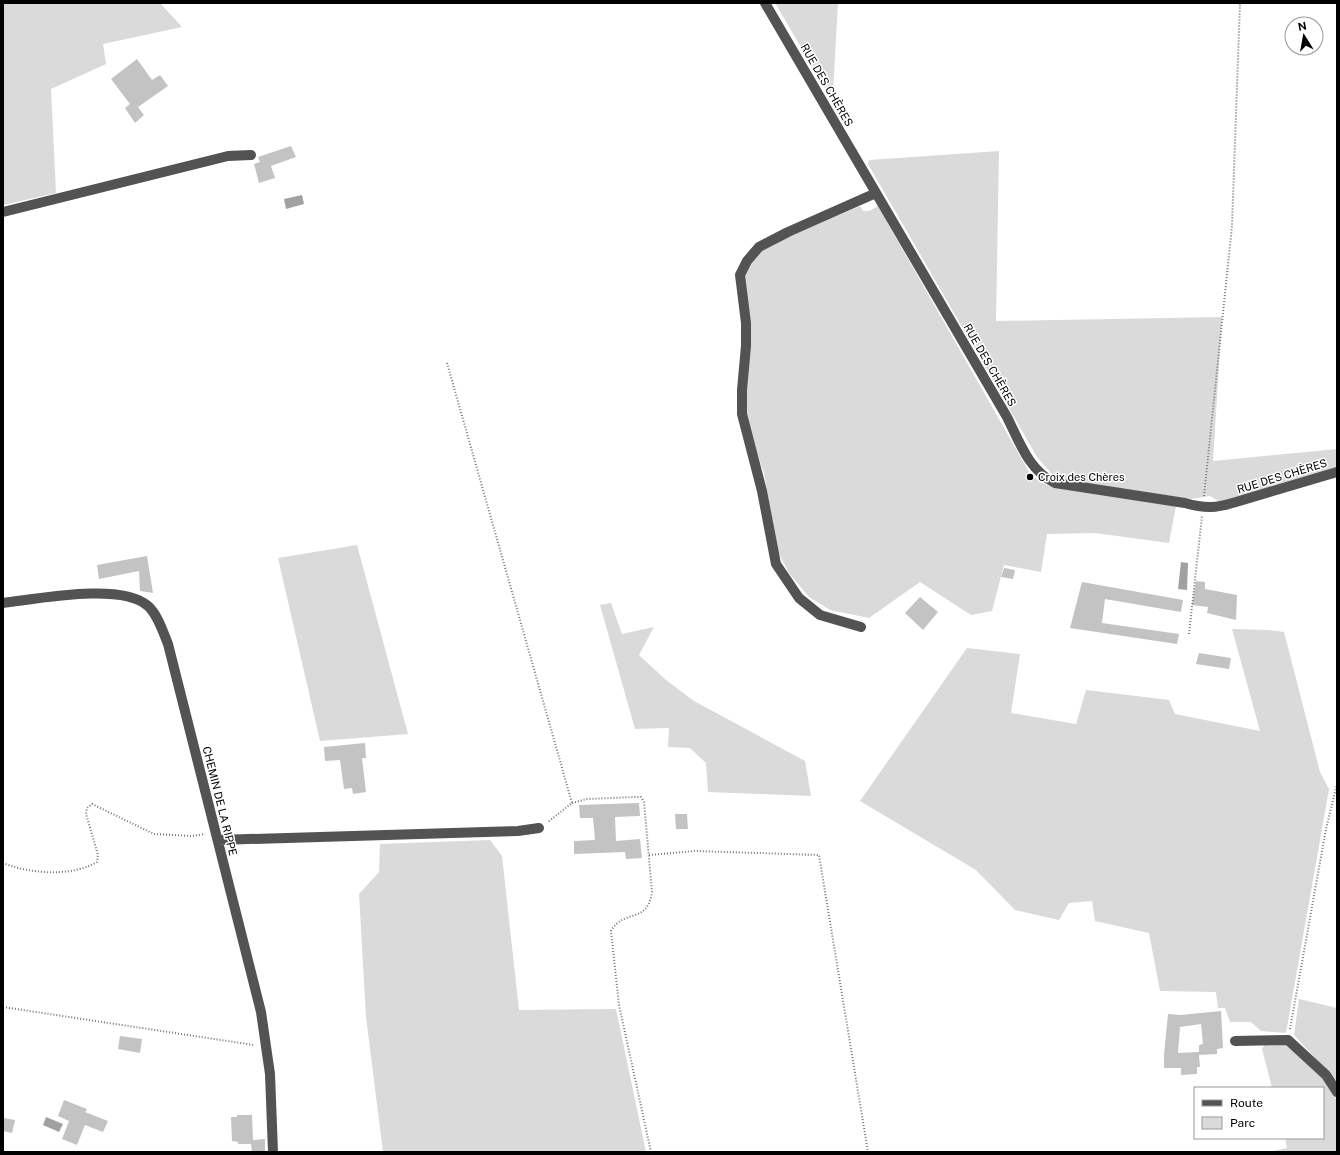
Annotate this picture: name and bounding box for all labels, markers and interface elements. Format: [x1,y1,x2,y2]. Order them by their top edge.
north arrow [1284,16,1324,56]
text: N [1297,19,1307,33]
street label: RUE DES CHÈRES [798,41,856,129]
street label: RUE DES CHÈRES [961,321,1019,409]
street label: RUE DES CHÈRES [1235,456,1328,495]
place label: Croix des Chères [1038,471,1125,483]
marker: Croix des Chères [1025,472,1035,482]
street label: CHEMIN DE LA RIPPE [201,745,239,857]
legend [1194,1087,1324,1139]
text: Route [1230,1096,1263,1110]
text: Parc [1230,1116,1255,1130]

